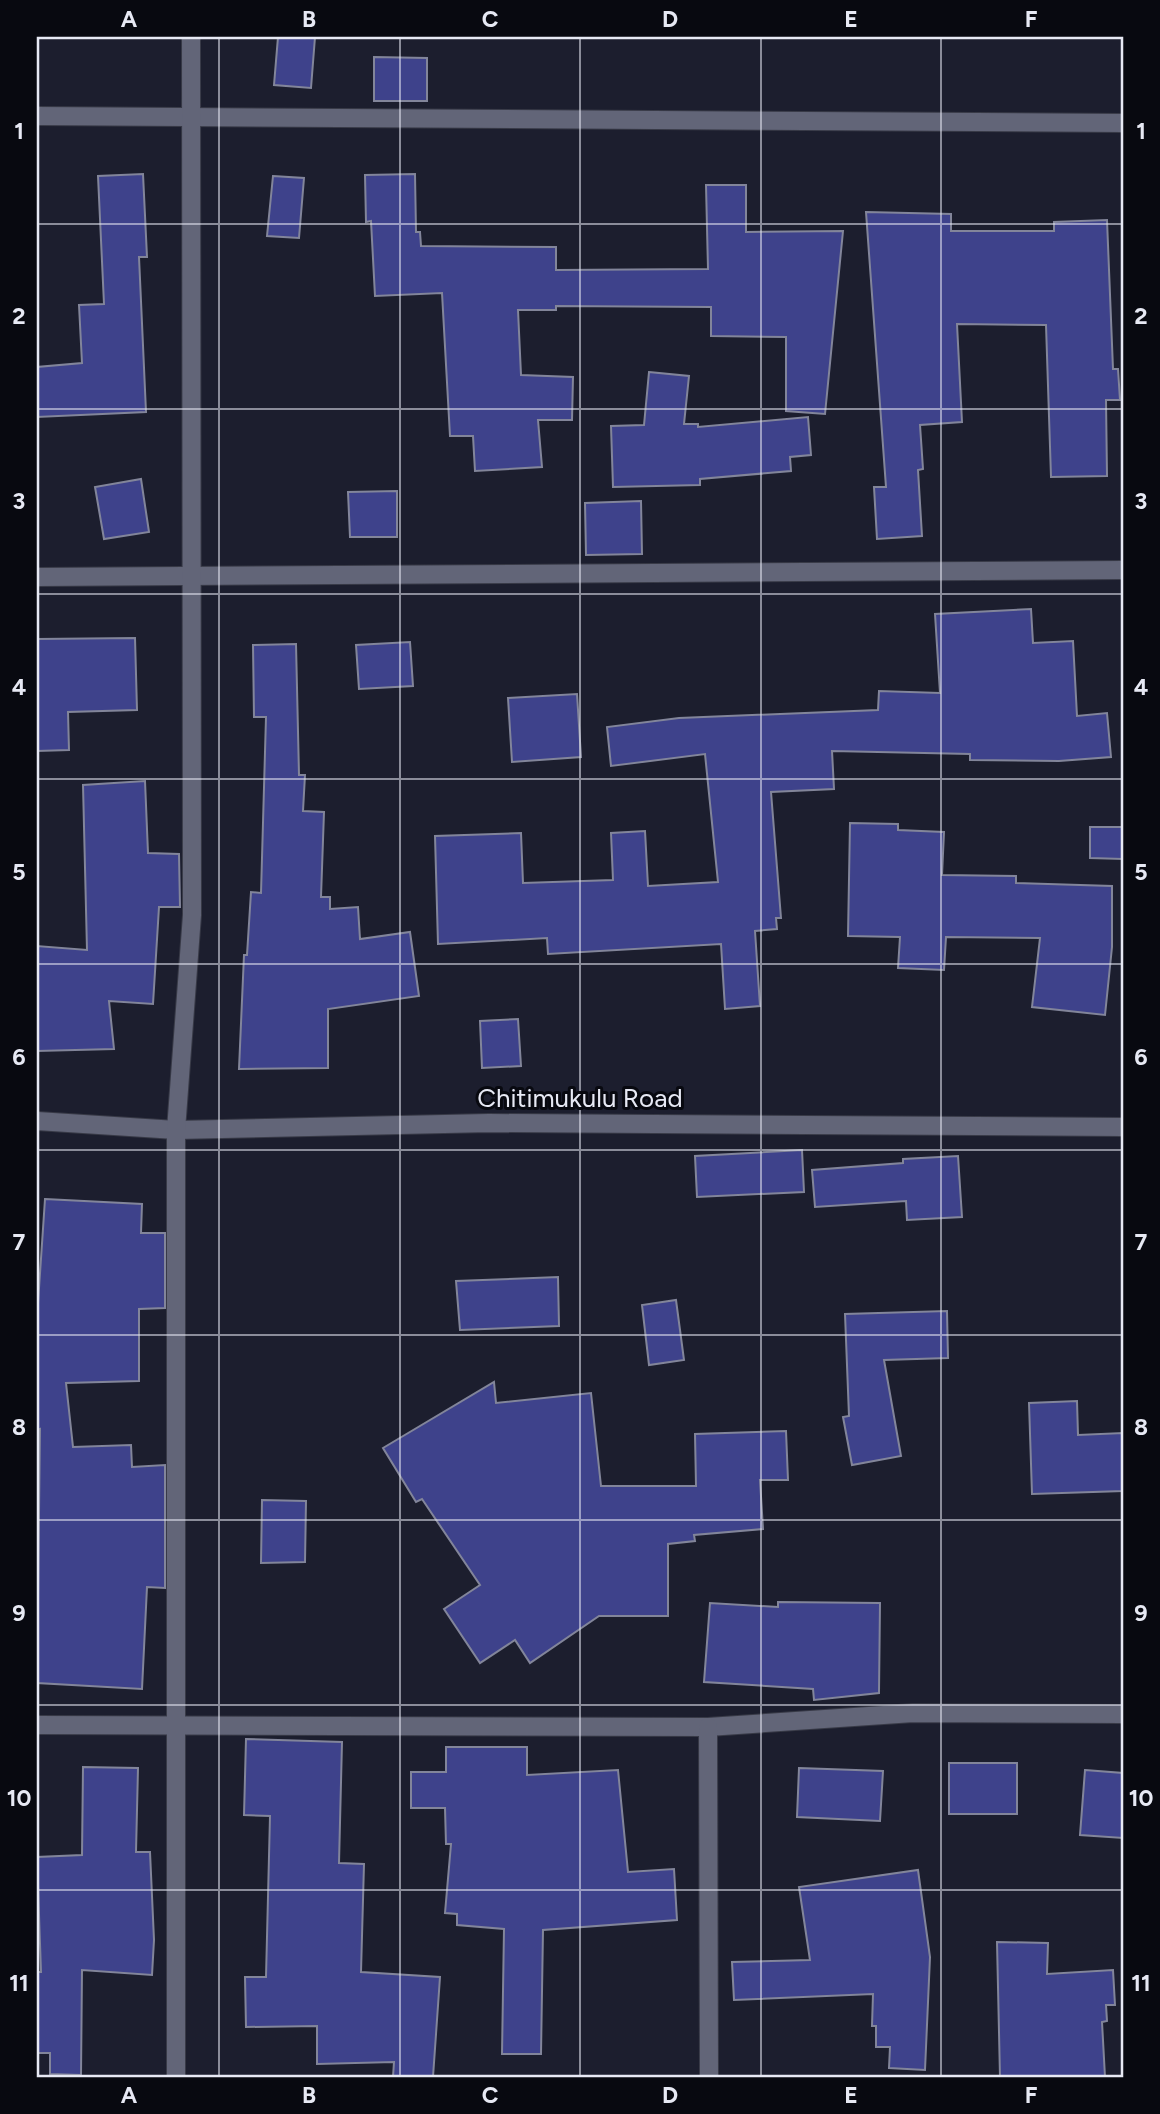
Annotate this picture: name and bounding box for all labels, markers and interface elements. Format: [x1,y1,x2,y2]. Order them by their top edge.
text: A [121,5,138,33]
text: B [302,5,316,33]
text: C [482,5,499,33]
text: D [662,5,678,33]
text: E [844,5,858,33]
text: F [1025,5,1038,33]
text: 1 [14,117,24,145]
text: 1 [1136,117,1146,145]
text: 2 [12,302,26,330]
text: 2 [1134,302,1148,330]
text: 3 [13,487,25,515]
text: 3 [1135,487,1147,515]
text: 4 [12,673,26,701]
text: 4 [1134,673,1148,701]
text: 5 [12,858,26,886]
text: 5 [1134,858,1148,886]
text: 6 [12,1043,26,1071]
text: 6 [1134,1043,1148,1071]
street label: Chitimukulu Road [477,1082,683,1114]
text: 7 [13,1228,26,1256]
text: 7 [1135,1228,1148,1256]
text: 8 [12,1413,26,1441]
text: 8 [1134,1413,1148,1441]
text: 9 [12,1599,26,1627]
text: 9 [1134,1599,1148,1627]
text: 10 [7,1784,31,1812]
text: 10 [1129,1784,1153,1812]
text: 11 [9,1969,29,1997]
text: 11 [1131,1969,1151,1997]
text: A [121,2081,138,2109]
text: B [302,2081,316,2109]
text: C [482,2081,499,2109]
text: D [662,2081,678,2109]
text: E [844,2081,858,2109]
text: F [1025,2081,1038,2109]

